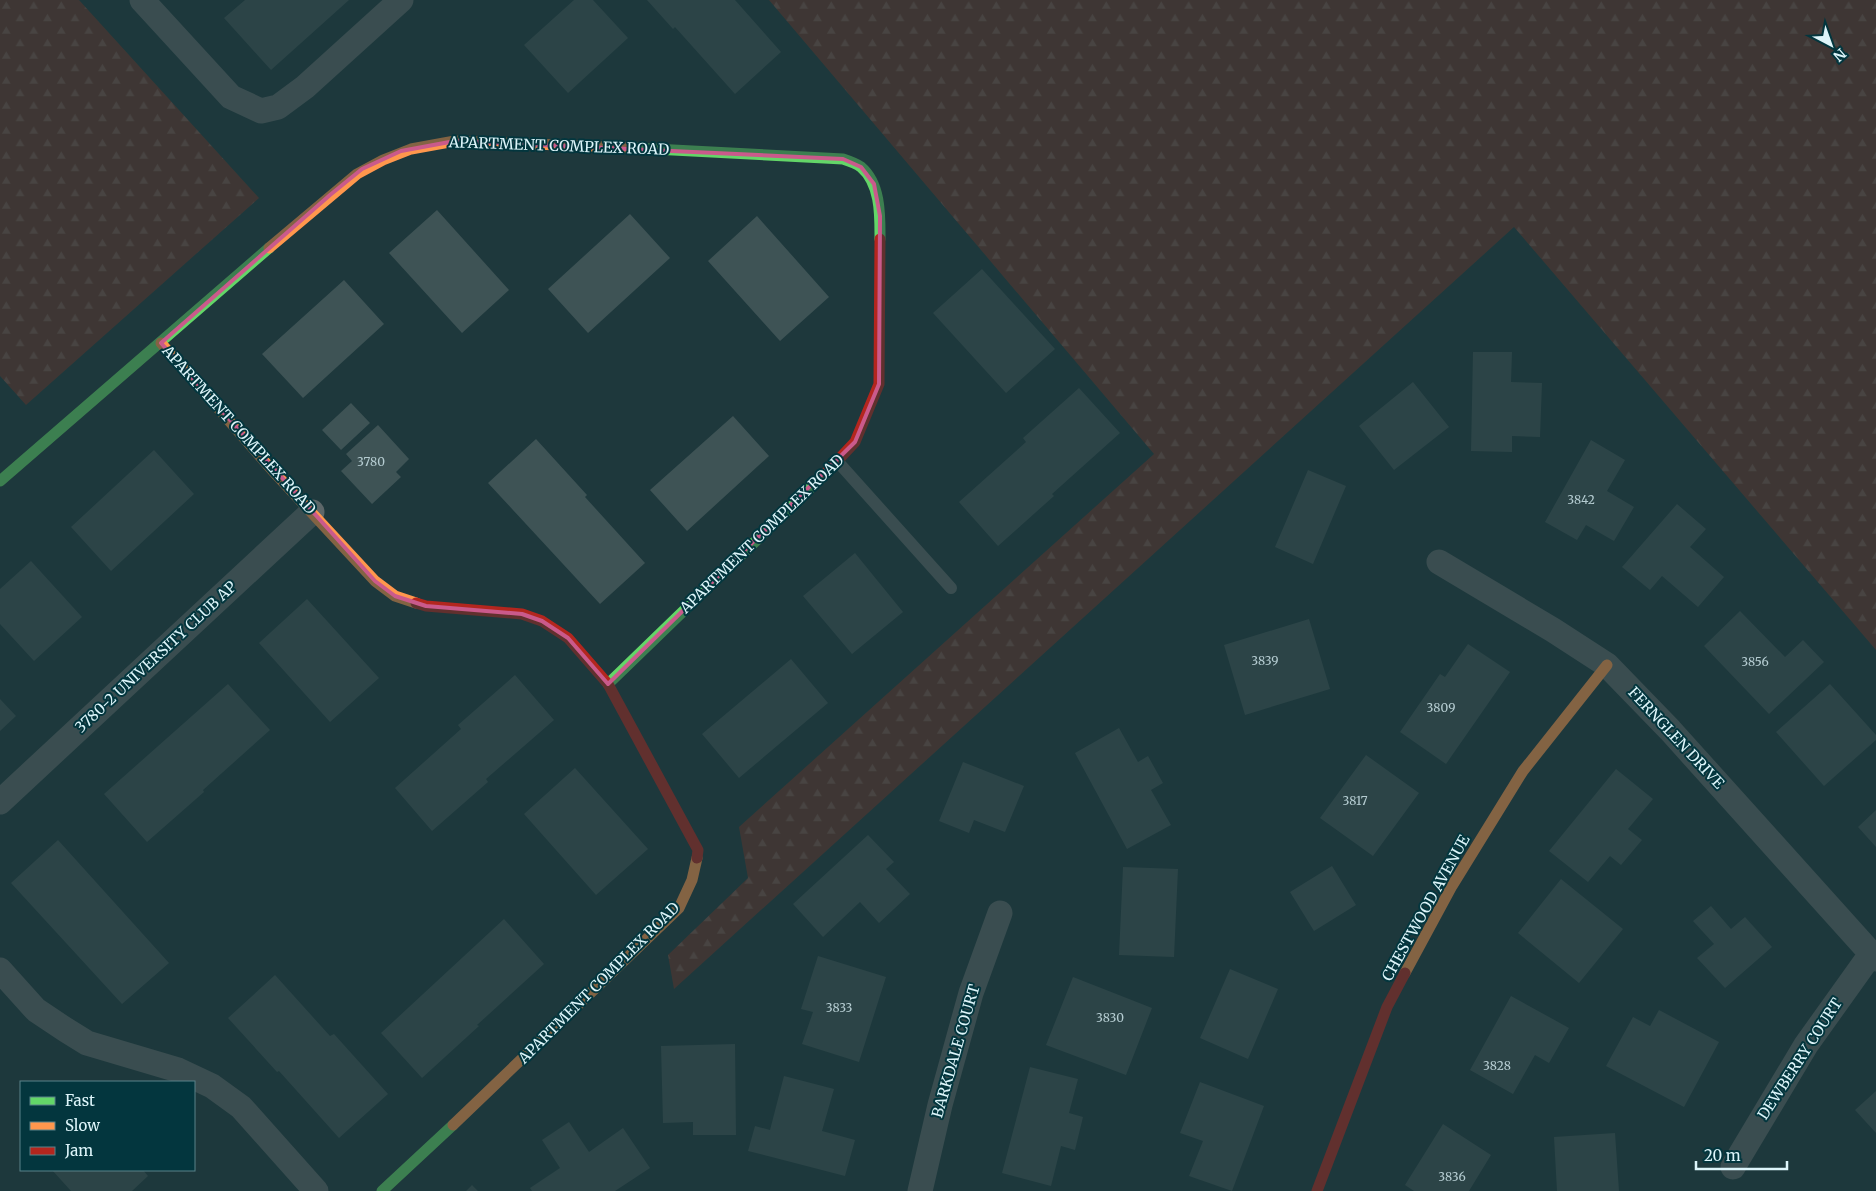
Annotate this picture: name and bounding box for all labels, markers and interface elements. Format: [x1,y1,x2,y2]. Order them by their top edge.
north arrow [1806,20,1856,70]
text: N [1829,44,1850,65]
street label: APARTMENT COMPLEX ROAD [447,132,670,159]
street label: APARTMENT COMPLEX ROAD [158,341,320,518]
street label: APARTMENT COMPLEX ROAD [675,450,848,618]
house number: 3780 [357,454,385,469]
house number: 3842 [1567,492,1595,507]
street label: 3780-2 UNIVERSITY CLUB AP [71,577,240,736]
house number: 3839 [1251,653,1279,668]
house number: 3856 [1741,654,1769,669]
street label: FERNGLEN DRIVE [1624,683,1729,793]
house number: 3809 [1427,700,1455,715]
house number: 3817 [1342,793,1368,808]
street label: CHESTWOOD AVENUE [1377,831,1474,984]
street label: APARTMENT COMPLEX ROAD [513,898,683,1068]
street label: BARKDALE COURT [927,981,984,1120]
street label: DEWBERRY COURT [1753,994,1846,1123]
house number: 3833 [826,1000,852,1015]
house number: 3830 [1096,1010,1124,1025]
house number: 3828 [1483,1058,1511,1073]
legend [20,1081,195,1171]
text: Fast [65,1091,95,1110]
text: Slow [65,1116,100,1135]
scale bar [1696,1138,1787,1170]
text: Jam [64,1141,93,1160]
text: 20 m [1704,1146,1741,1165]
house number: 3836 [1438,1169,1466,1184]

